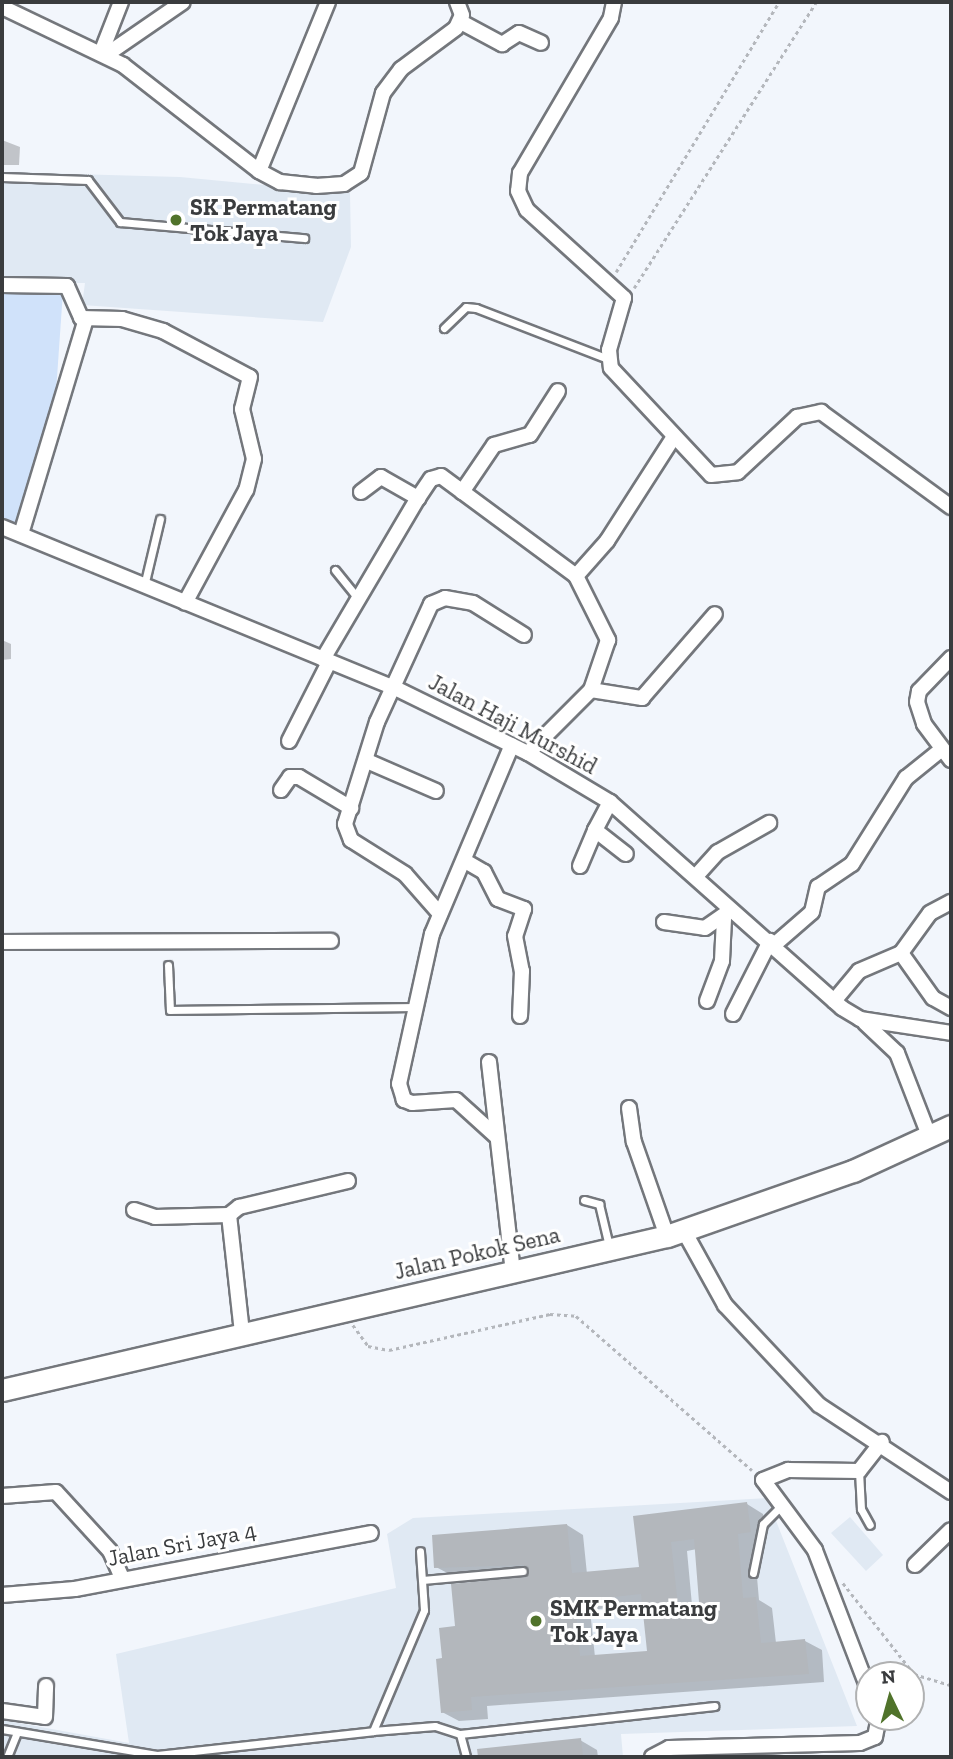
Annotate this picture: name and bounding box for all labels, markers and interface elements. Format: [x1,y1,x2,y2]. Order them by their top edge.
place label: SK Permatang Tok Jaya [190,193,336,247]
marker: SK Permatang Tok Jaya [168,212,184,228]
street label: Jalan Haji Murshid [424,668,602,780]
street label: Jalan Pokok Sena [392,1221,562,1285]
street label: Jalan Sri Jaya 4 [105,1516,259,1572]
place label: SMK Permatang Tok Jaya [550,1594,717,1648]
marker: SMK Permatang Tok Jaya [528,1613,544,1629]
north arrow [855,1661,925,1731]
text: N [880,1664,896,1689]

